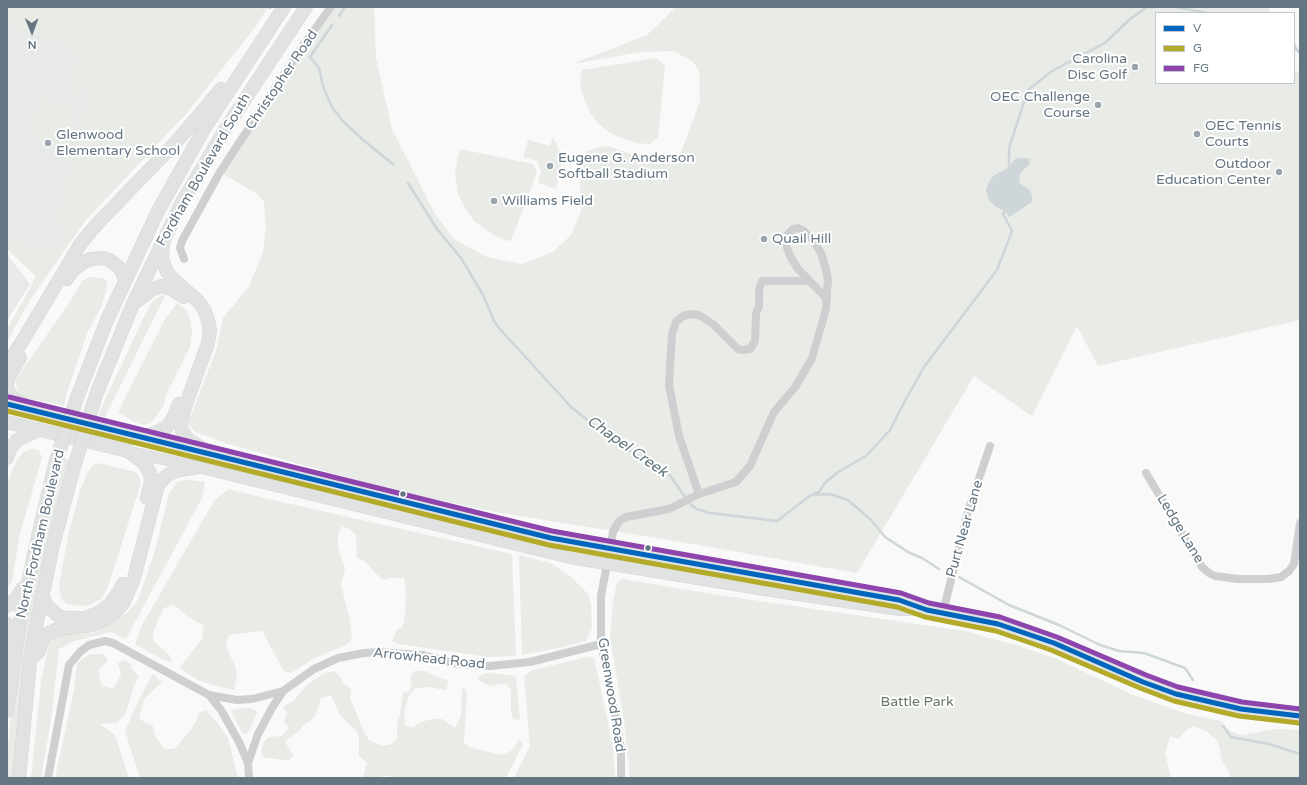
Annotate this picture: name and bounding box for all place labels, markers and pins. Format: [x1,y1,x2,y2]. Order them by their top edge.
place label: Carolina Disc Golf [1067,51,1127,84]
marker: Carolina Disc Golf [1130,62,1140,72]
place label: OEC Challenge Course [990,89,1090,122]
marker: OEC Challenge Course [1093,100,1103,110]
place label: OEC Tennis Courts [1205,118,1281,150]
place label: Glenwood Elementary School [56,127,180,160]
marker: OEC Tennis Courts [1192,129,1202,139]
marker: Glenwood Elementary School [43,138,53,148]
place label: Eugene G. Anderson Softball Stadium [558,150,695,182]
place label: Outdoor Education Center [1156,156,1271,188]
marker: Eugene G. Anderson Softball Stadium [545,161,555,171]
marker: Outdoor Education Center [1274,167,1284,177]
place label: Williams Field [502,193,593,209]
marker: Williams Field [489,196,499,206]
place label: Quail Hill [772,231,831,247]
marker: Quail Hill [759,234,769,244]
unlabelled marker [398,489,408,499]
unlabelled marker [643,543,653,553]

